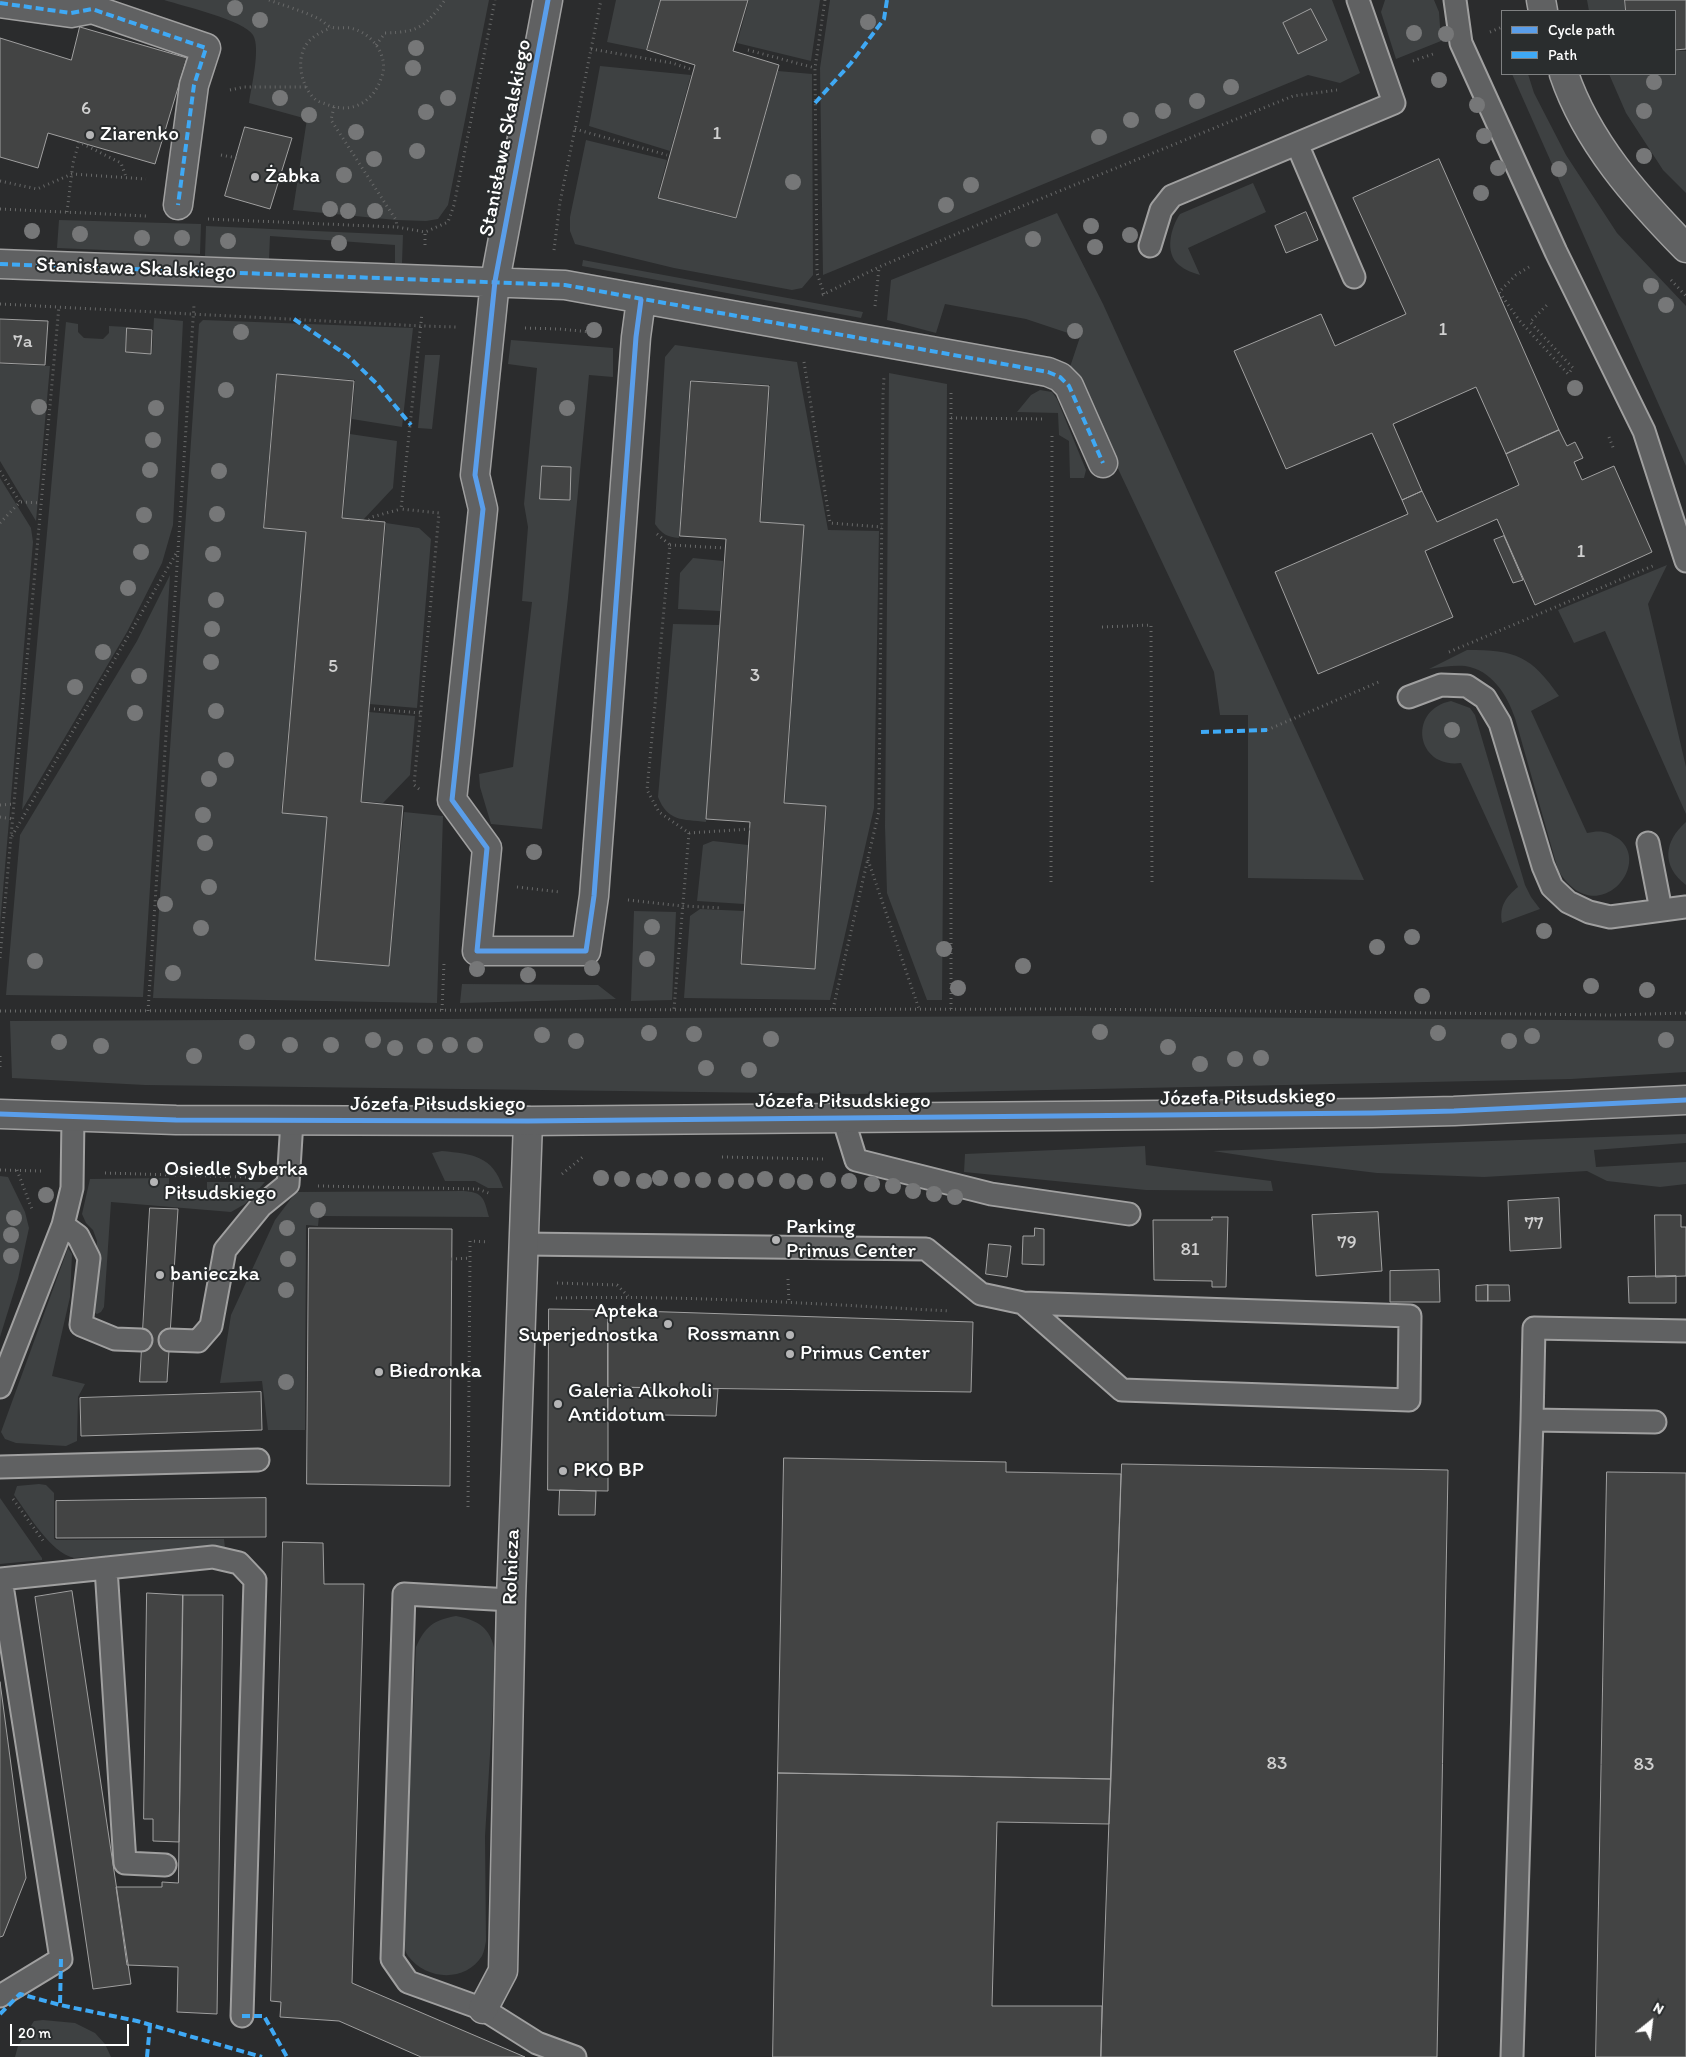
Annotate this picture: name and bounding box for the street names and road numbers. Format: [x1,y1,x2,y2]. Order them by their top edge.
street label: Stanisława Skalskiego [475,37,537,239]
street label: Stanisława Skalskiego [36,253,236,285]
street label: Józefa Piłsudskiego [1160,1084,1336,1112]
street label: Józefa Piłsudskiego [755,1089,931,1115]
street label: Józefa Piłsudskiego [350,1092,526,1118]
street label: Rolnicza [498,1528,526,1606]

